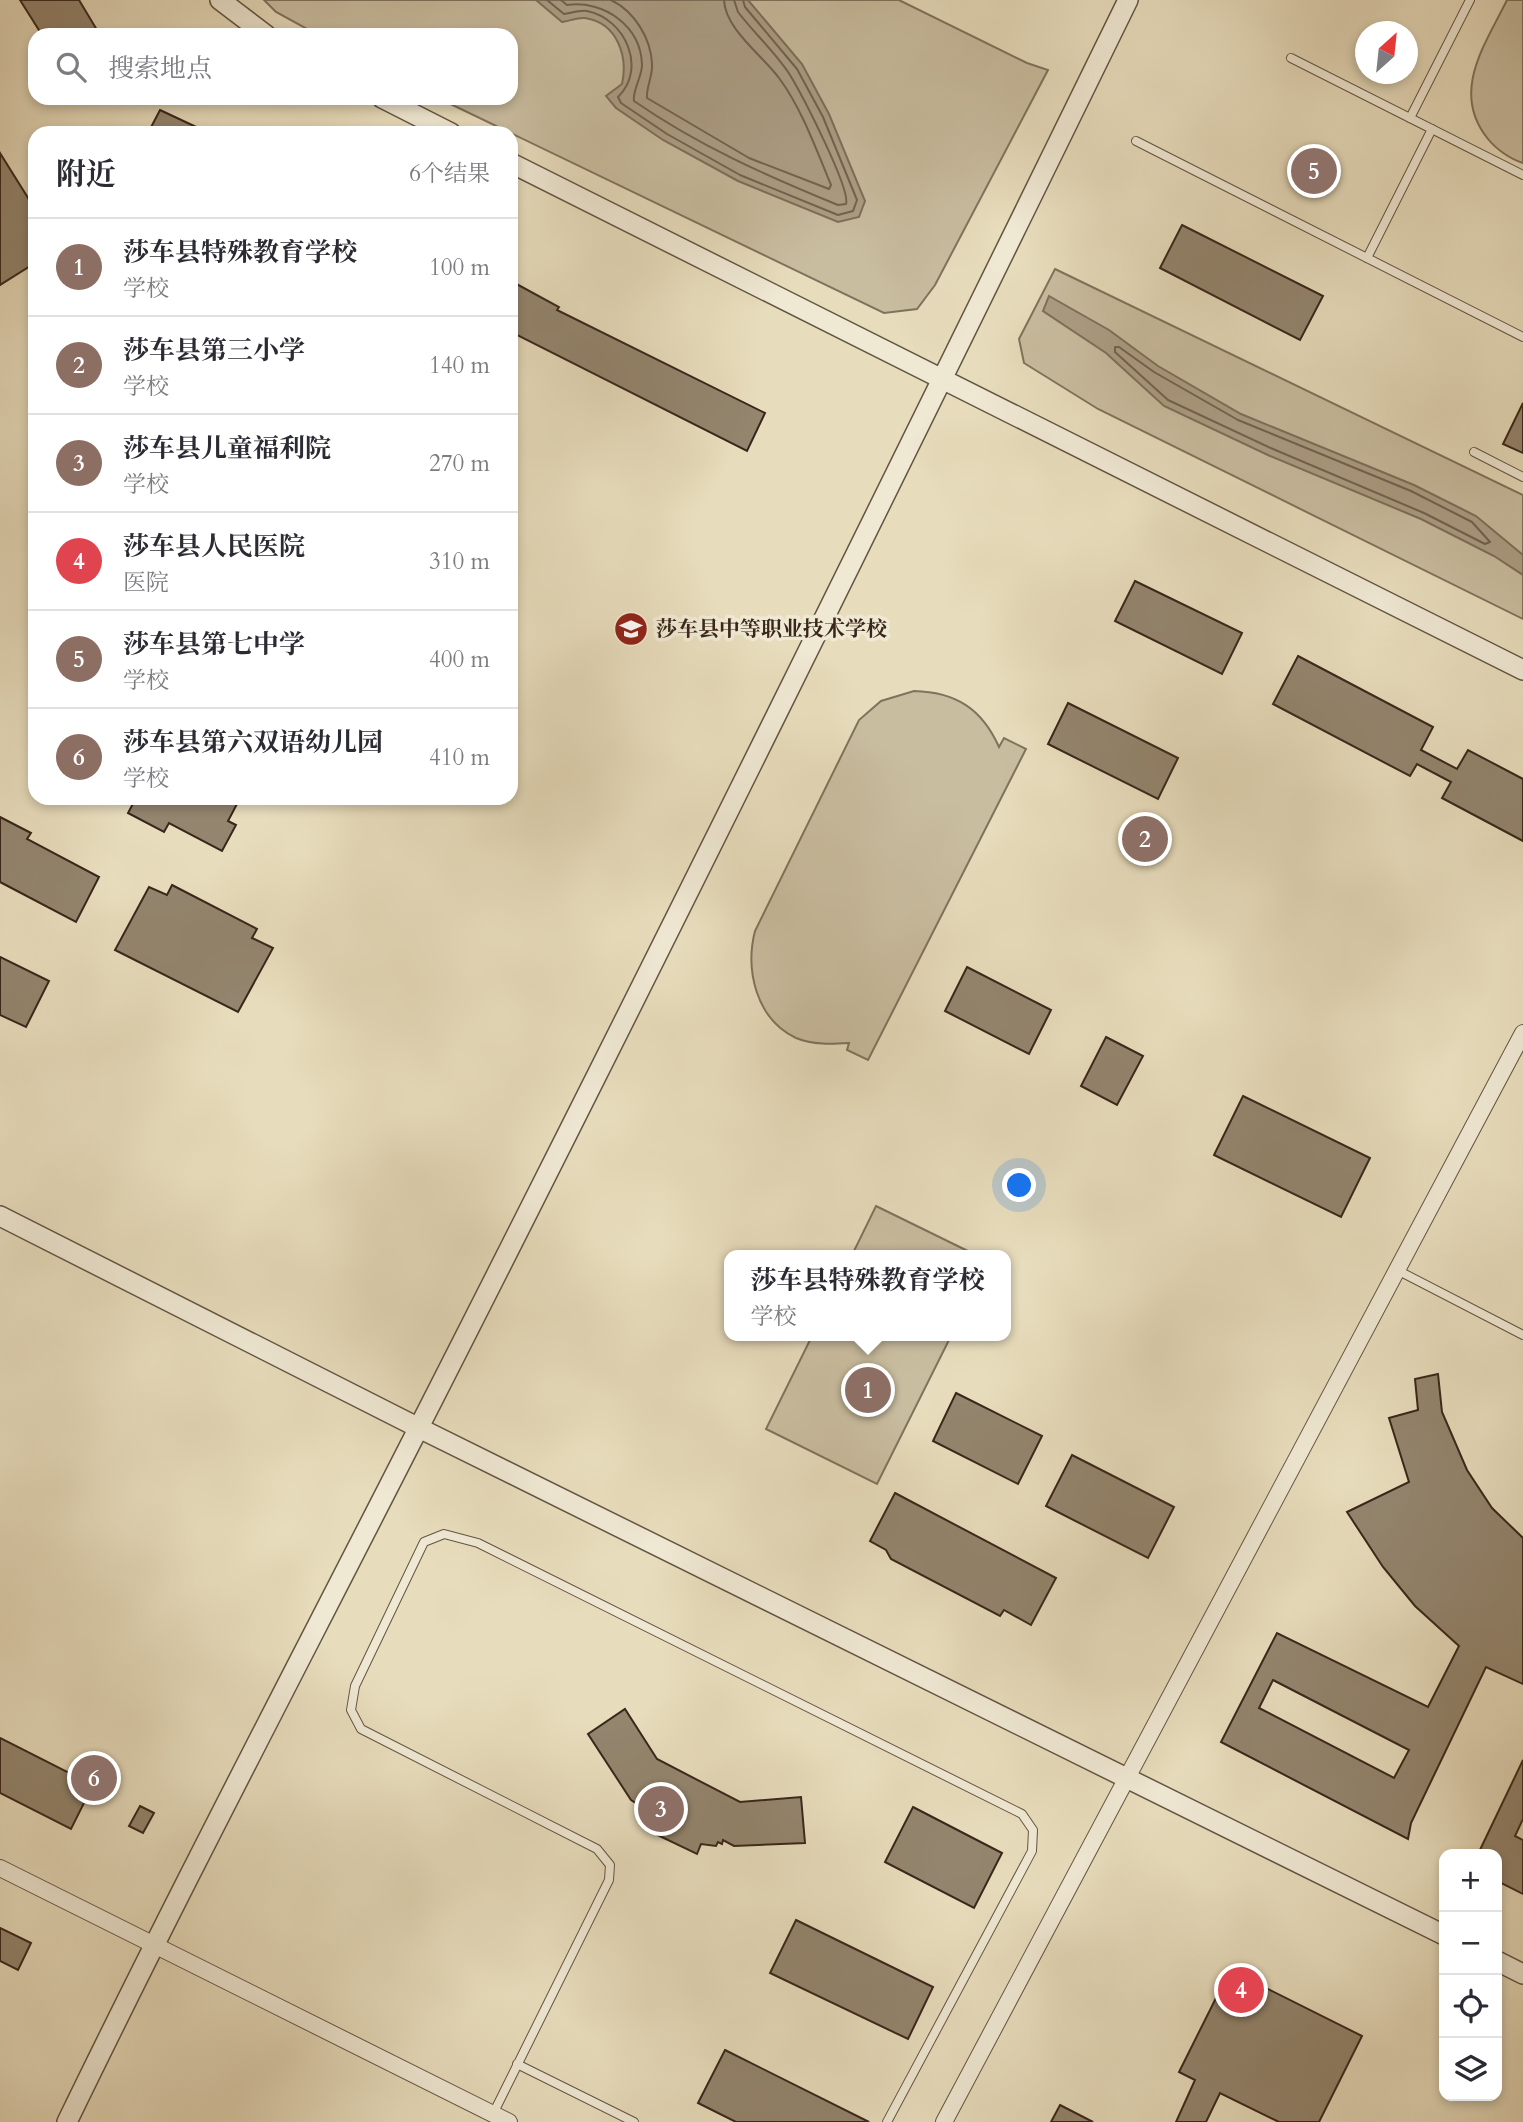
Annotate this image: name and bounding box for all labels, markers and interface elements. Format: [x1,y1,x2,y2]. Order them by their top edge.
north arrow [1355,21,1418,84]
search box [28,28,518,105]
icon: search [52,48,90,86]
text: 搜索地点 [108,51,212,86]
pin: 5 [1291,145,1337,197]
text: 附近 [56,154,116,195]
text: 6个结果 [409,158,490,189]
text: 莎车县特殊教育学校 [123,235,357,270]
text: 1 [73,252,85,283]
text: 100 m [429,252,490,283]
text: 学校 [123,273,169,304]
text: 莎车县第三小学 [123,333,305,368]
text: 2 [73,350,85,381]
text: 140 m [429,350,490,381]
text: 学校 [123,371,169,402]
text: 莎车县儿童福利院 [123,431,331,466]
text: 3 [73,448,85,479]
text: 270 m [429,448,490,479]
text: 学校 [123,469,169,500]
text: 莎车县人民医院 [123,529,305,564]
text: 4 [73,546,85,577]
text: 310 m [429,546,490,577]
text: 医院 [123,567,169,598]
school or university icon: 莎车县中等职业技术学校 [612,610,650,648]
place label: 莎车县中等职业技术学校 [656,615,887,644]
text: 莎车县第七中学 [123,627,305,662]
text: 5 [73,644,85,675]
text: 400 m [429,644,490,675]
text: 学校 [123,665,169,696]
text: 莎车县第六双语幼儿园 [123,725,383,760]
text: 6 [73,742,85,773]
text: 410 m [429,742,490,773]
text: 学校 [123,763,169,794]
pin: 2 [1122,813,1168,865]
your location [1002,1168,1036,1202]
popup [724,1250,1011,1341]
text: 莎车县特殊教育学校 [750,1263,985,1298]
text: 学校 [750,1301,796,1332]
pin: 1 [845,1364,891,1416]
pin: 6 [71,1752,117,1804]
pin: 3 [638,1783,684,1835]
map controls [1439,1849,1502,2101]
button: + [1439,1849,1502,1912]
button: − [1439,1912,1502,1975]
pin: 4 [1218,1964,1264,2016]
button: locate [1439,1975,1502,2038]
button: layers [1439,2038,1502,2101]

